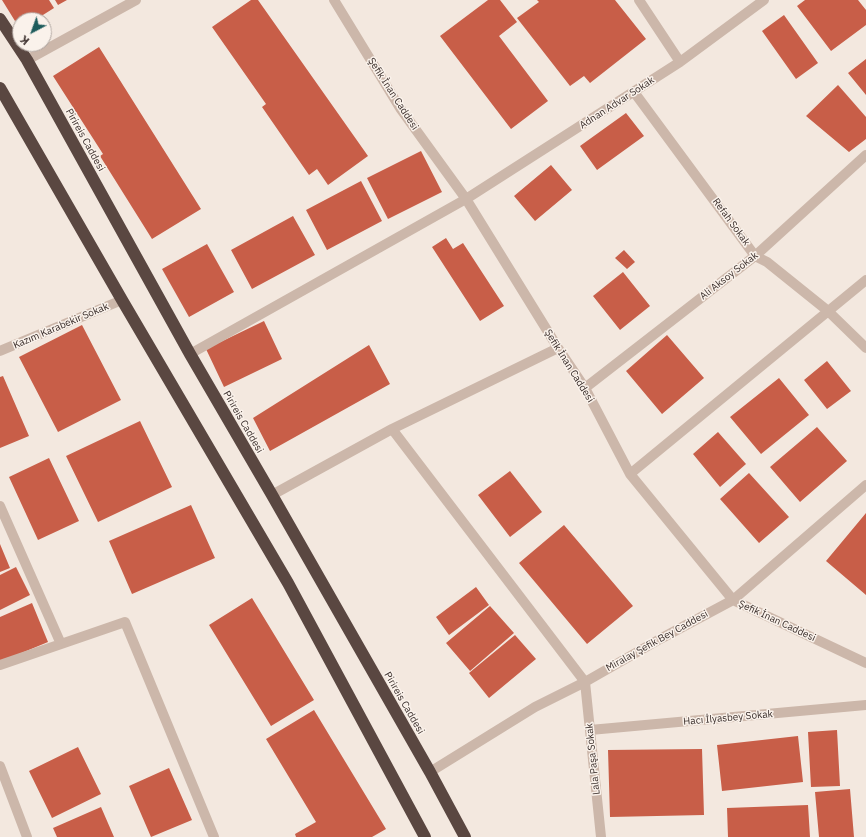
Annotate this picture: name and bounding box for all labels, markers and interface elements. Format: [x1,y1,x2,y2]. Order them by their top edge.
north arrow [12,12,52,52]
text: K [17,33,32,48]
street label: Şefik İnan Caddesi [365,56,421,132]
street label: Adnan Advar Sokak [577,74,657,132]
street label: Pirireis Caddesi [63,107,107,173]
street label: Refah Sokak [710,196,752,248]
street label: Ali Aksoy Sokak [697,250,761,302]
street label: Kazım Karabekir Sokak [11,300,111,352]
street label: Şefik İnan Caddesi [542,327,596,405]
street label: Pirireis Caddesi [220,389,266,455]
street label: Şefik İnan Caddesi [737,598,817,644]
street label: Miralay Şefik Bey Caddesi [604,608,710,674]
street label: Pirireis Caddesi [381,670,427,736]
street label: Hacı İlyasbey Sokak [683,708,773,728]
street label: Lala Paşa Sokak [583,723,603,795]

